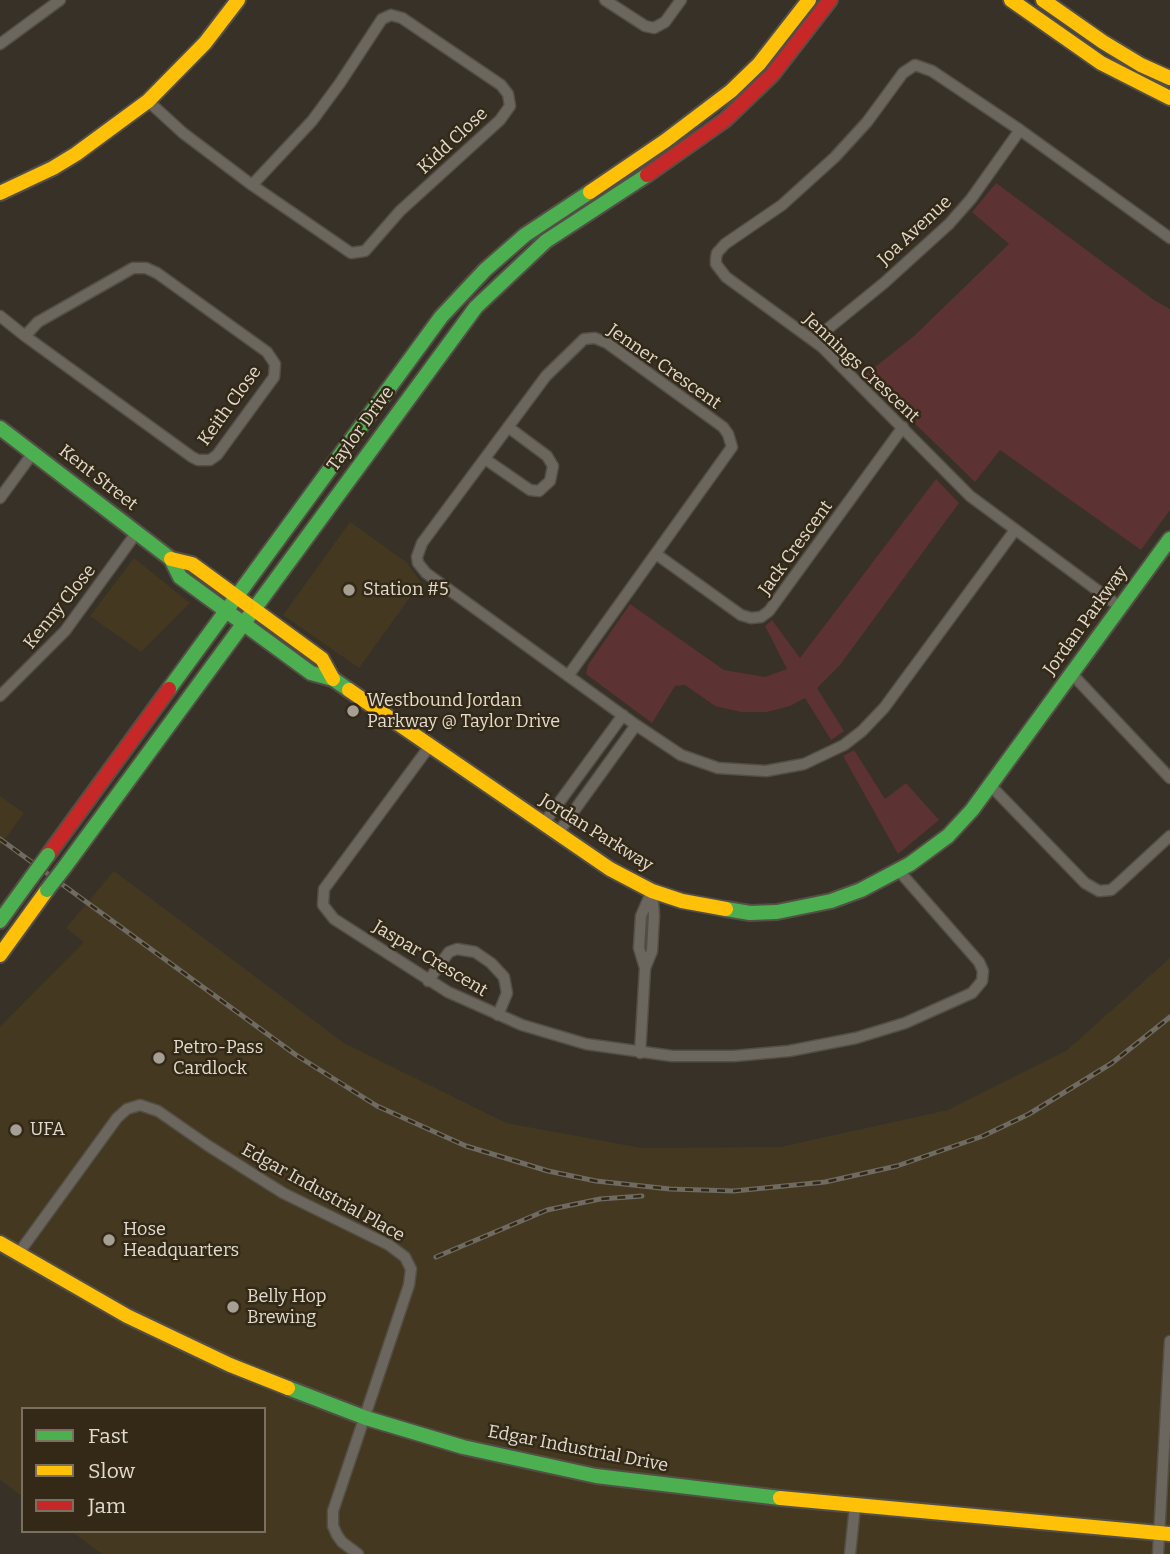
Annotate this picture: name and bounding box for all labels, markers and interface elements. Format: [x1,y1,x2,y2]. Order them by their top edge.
street label: Kidd Close [414,103,492,179]
street label: Joa Avenue [874,191,956,271]
street label: Jennings Crescent [798,309,924,427]
street label: Jenner Crescent [603,320,725,414]
street label: Keith Close [194,362,266,450]
street label: Taylor Drive [323,382,399,476]
street label: Kent Street [54,441,142,515]
street label: Jack Crescent [754,496,838,600]
street label: Kenny Close [19,560,101,654]
street label: Jordan Parkway [1039,562,1133,680]
place label: Station #5 [363,579,449,601]
marker: Station #5 [341,582,357,598]
place label: Westbound Jordan Parkway @ Taylor Drive [367,690,560,732]
marker: Westbound Jordan Parkway @ Taylor Drive [345,703,361,719]
street label: Jordan Parkway [535,790,657,876]
street label: Jaspar Crescent [369,916,491,1002]
place label: Petro-Pass Cardlock [173,1037,263,1080]
marker: Petro-Pass Cardlock [151,1050,167,1066]
place label: UFA [30,1119,65,1141]
marker: UFA [8,1122,24,1138]
street label: Edgar Industrial Place [238,1139,408,1247]
place label: Hose Headquarters [123,1219,239,1262]
marker: Hose Headquarters [101,1232,117,1248]
place label: Belly Hop Brewing [247,1286,327,1328]
marker: Belly Hop Brewing [225,1299,241,1315]
legend [21,1407,266,1533]
street label: Edgar Industrial Drive [486,1421,670,1477]
text: Fast [88,1423,128,1449]
text: Slow [88,1458,135,1484]
text: Jam [88,1493,126,1519]

